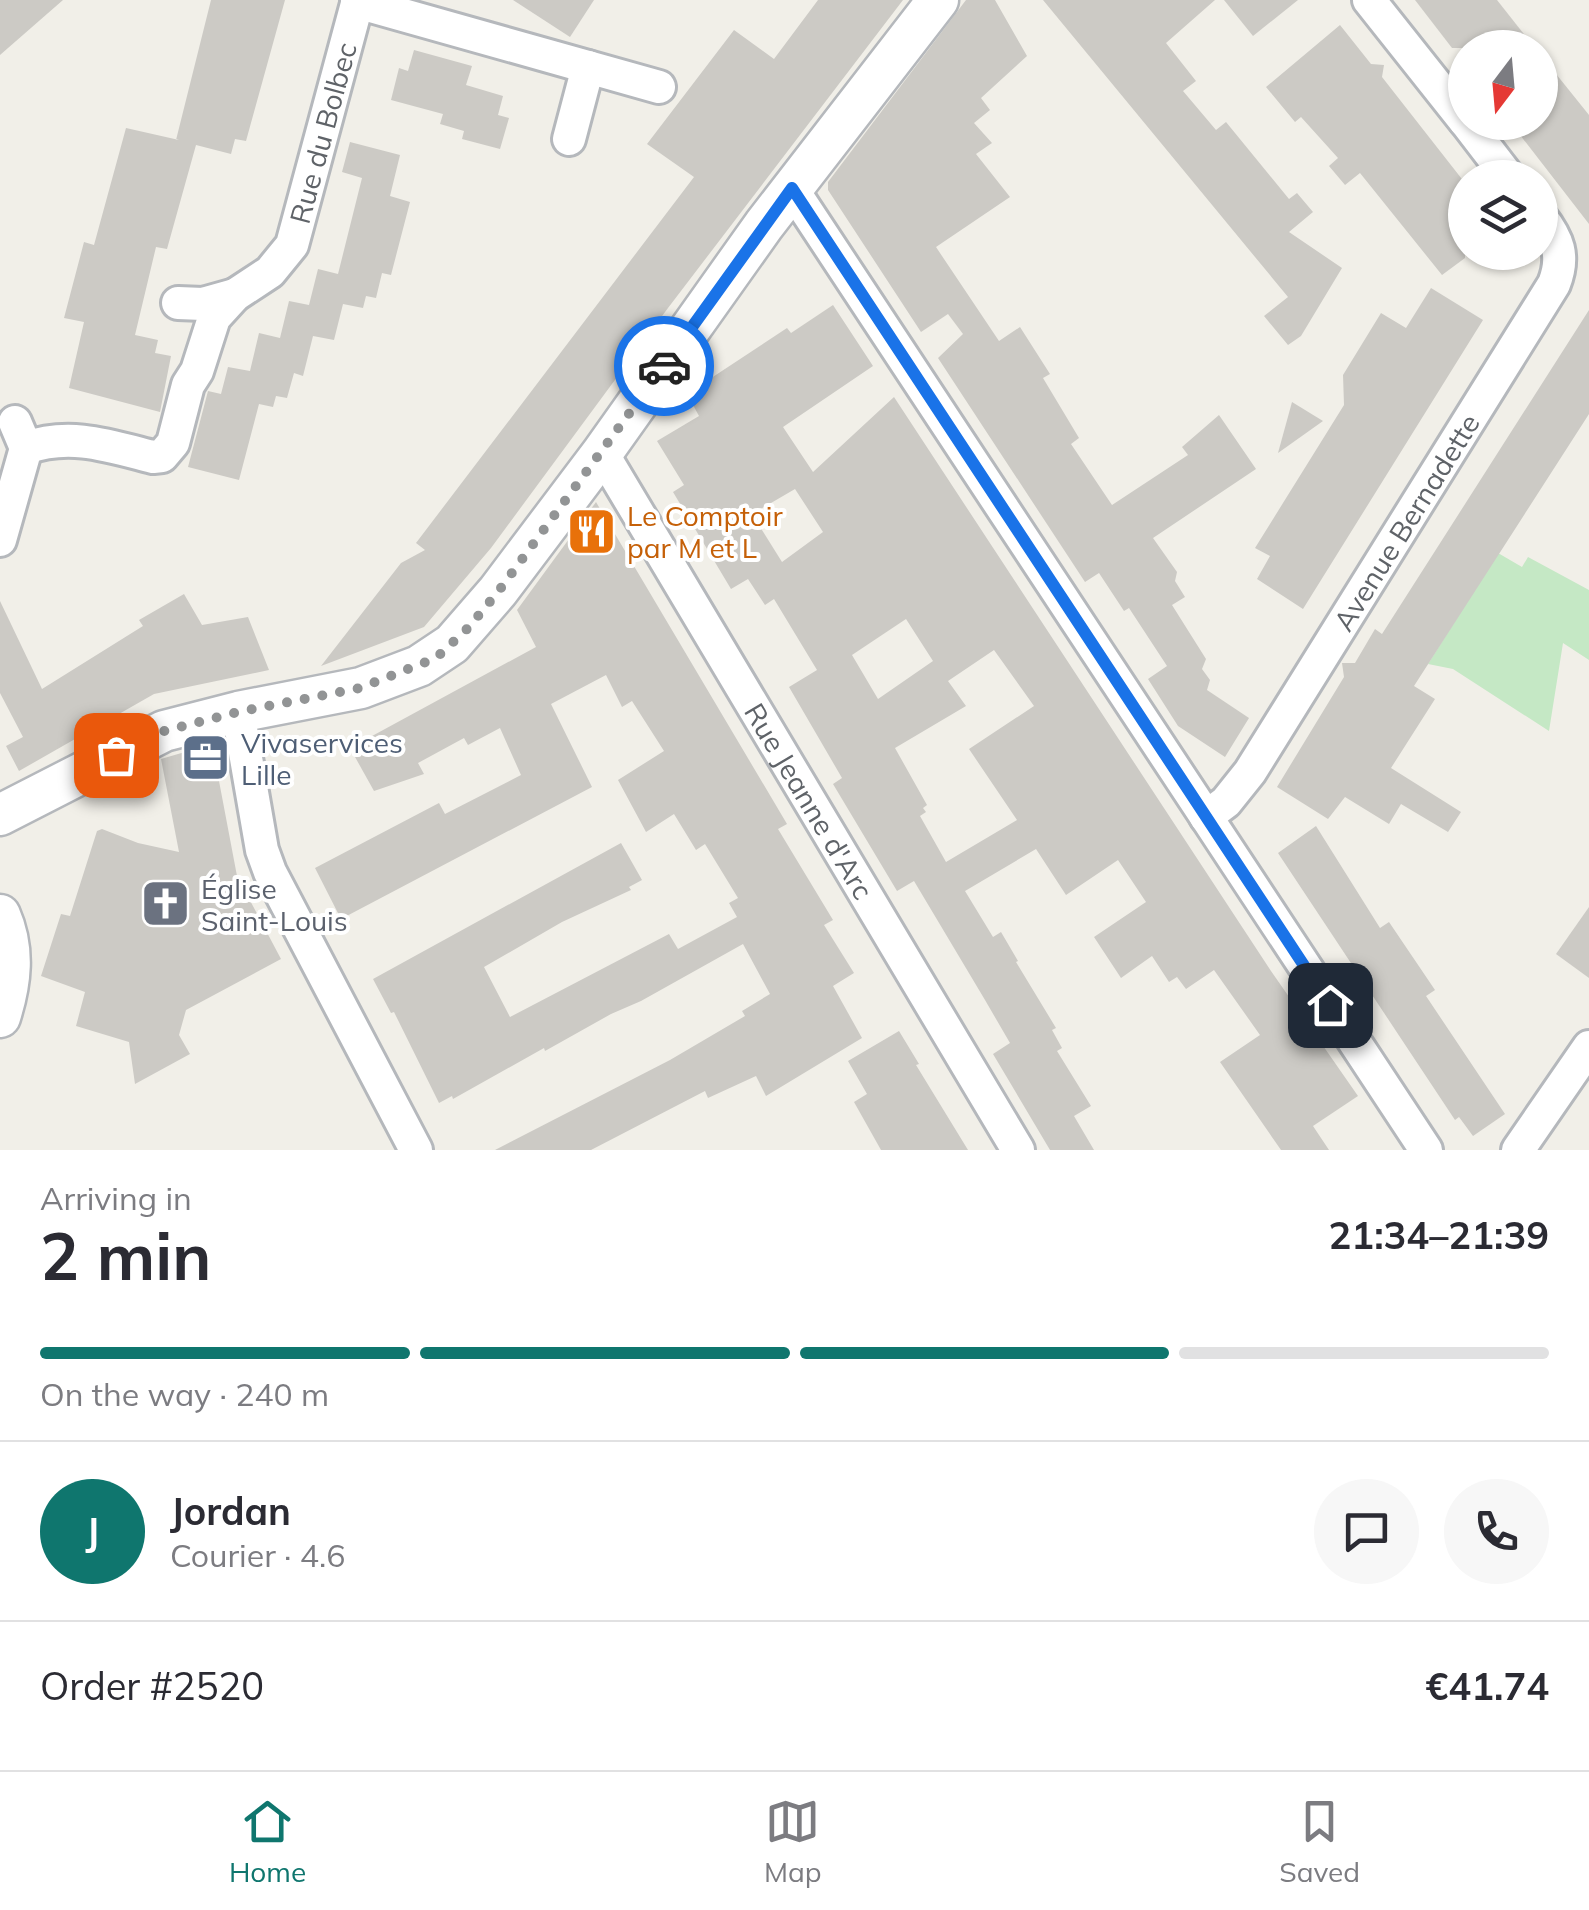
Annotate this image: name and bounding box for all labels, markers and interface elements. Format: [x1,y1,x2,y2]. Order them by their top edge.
north arrow [1448,30,1558,140]
map controls [1448,30,1558,270]
street label: Rue du Bolbec [281,38,363,227]
button: layers [1448,160,1558,270]
courier [614,316,714,416]
icon: car [637,339,692,394]
street label: Avenue Bernadette [1325,407,1486,637]
place label: Le Comptoir par M et L [627,498,783,565]
restaurant icon: Le Comptoir par M et L [566,505,618,557]
street label: Rue Jeanne d'Arc [738,696,882,905]
pin [74,713,159,798]
place label: Vivaservices Lille [241,725,403,792]
icon: bag [89,728,144,783]
office icon: Vivaservices Lille [180,732,232,784]
place label: Église Saint-Louis [201,871,348,938]
church icon: Église Saint-Louis [140,878,192,930]
pin [1288,963,1373,1048]
icon: home [1303,978,1358,1033]
text: Arriving in [40,1178,192,1218]
text: 21:34–21:39 [1329,1211,1549,1259]
text: 2 min [40,1215,211,1296]
text: On the way · 240 m [40,1374,329,1414]
button: chat [1314,1479,1419,1584]
button: phone [1444,1479,1549,1584]
text: Jordan [170,1487,291,1535]
text: J [86,1507,99,1555]
text: Courier · 4.6 [170,1535,346,1575]
text: Order #2520 [40,1662,264,1710]
text: €41.74 [1426,1662,1549,1710]
tab: Home [229,1794,306,1889]
tab: Map [764,1794,822,1889]
tab: Saved [1279,1794,1360,1889]

